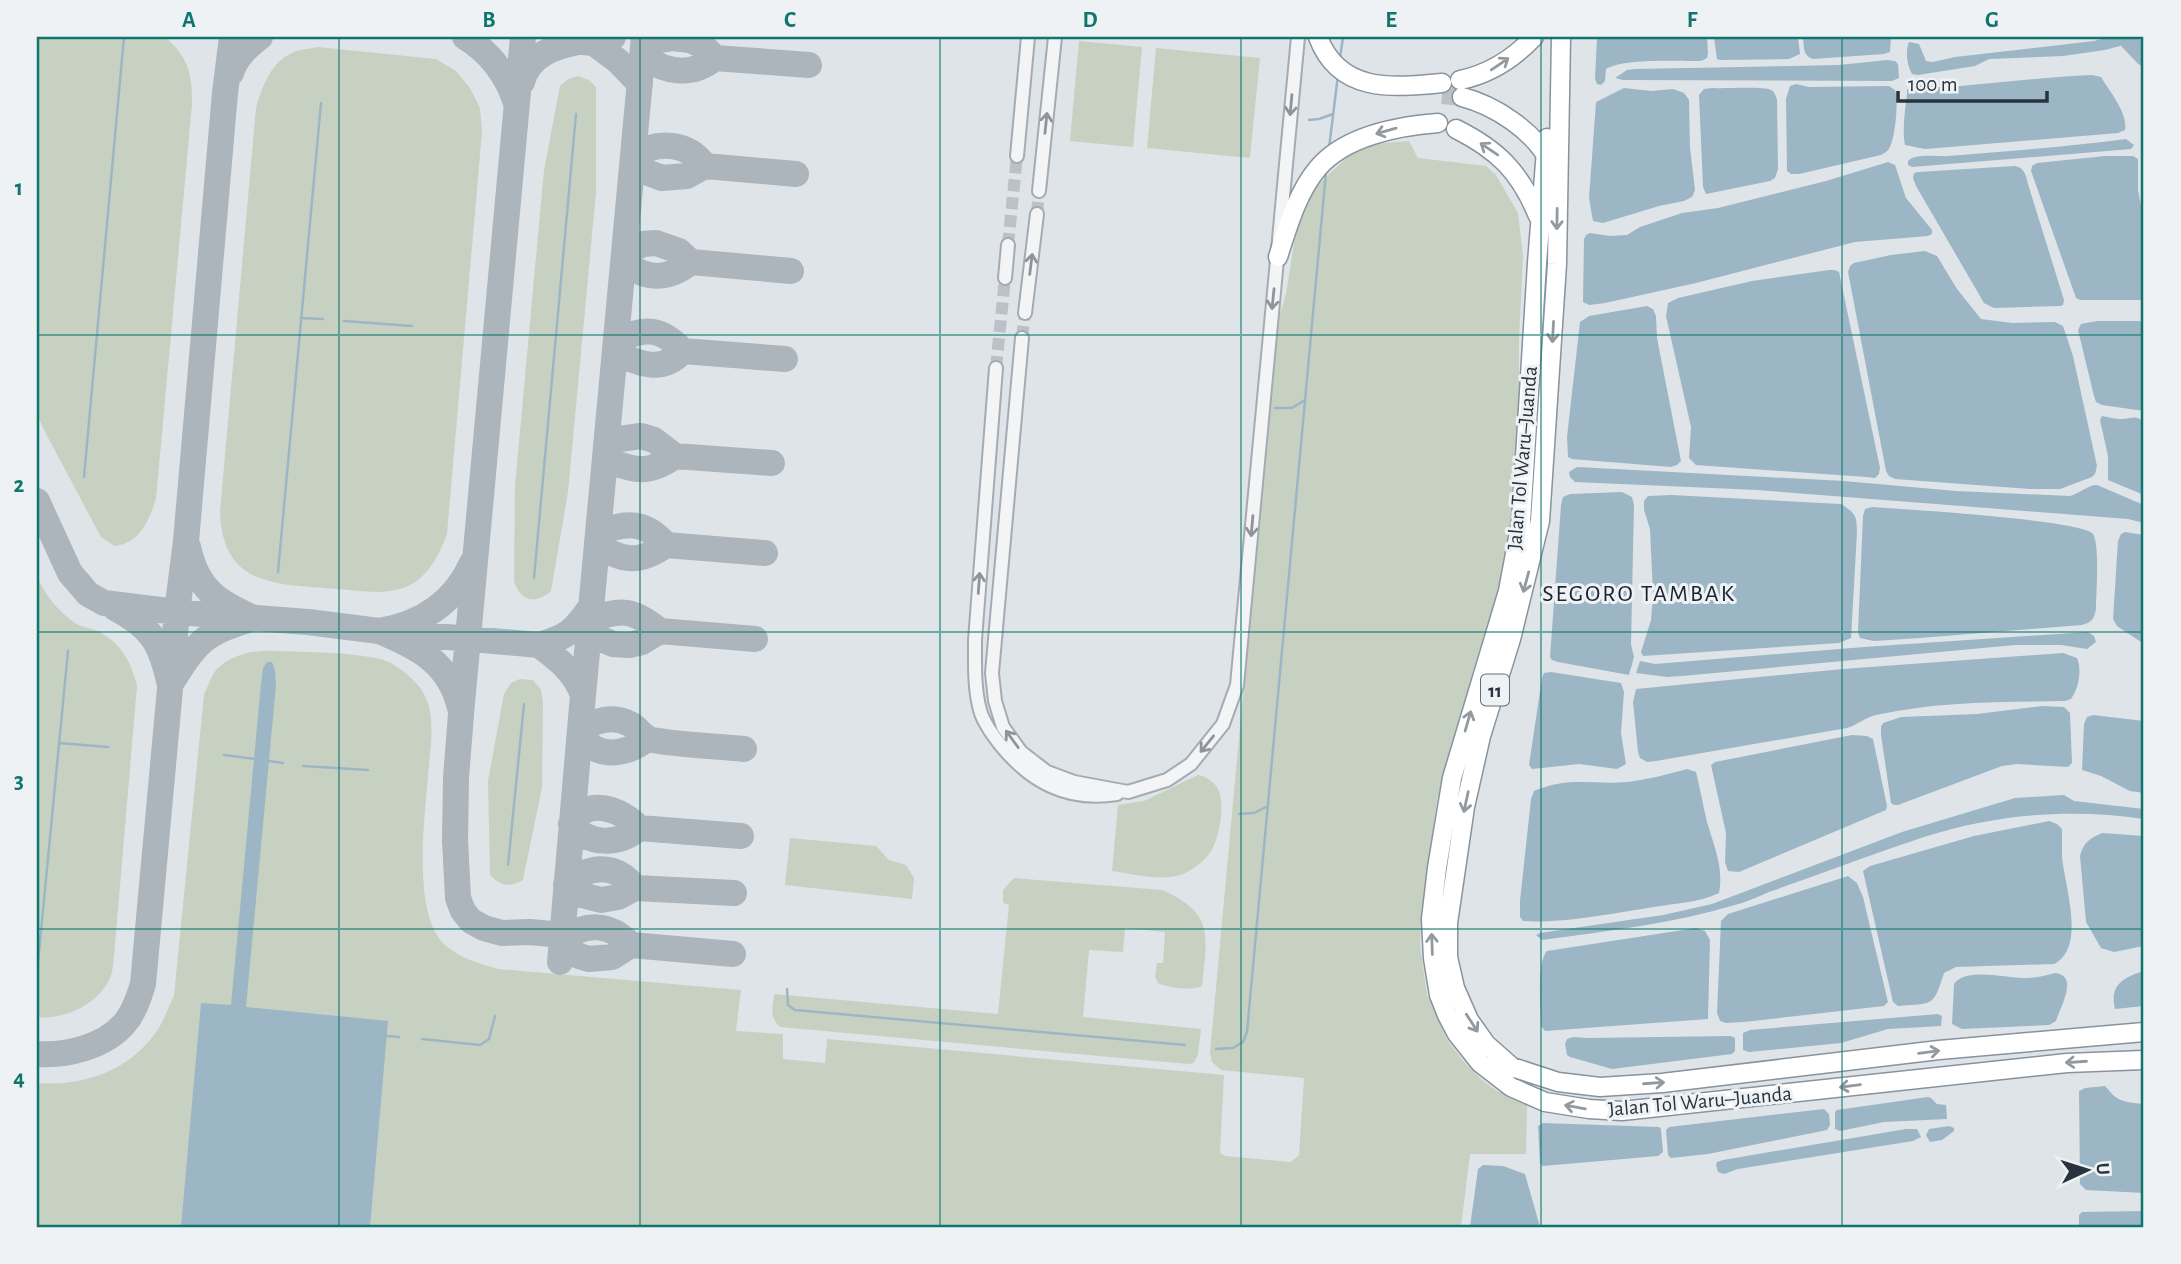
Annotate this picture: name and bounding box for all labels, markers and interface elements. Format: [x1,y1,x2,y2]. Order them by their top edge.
text: A [182,9,196,32]
text: B [482,9,496,32]
text: C [784,9,796,32]
text: D [1082,9,1098,32]
text: E [1385,9,1397,32]
text: F [1687,9,1698,32]
text: G [1985,9,1999,32]
one-way arrow [1490,57,1510,71]
scale bar [1898,60,2046,104]
text: 100 m [1908,74,1958,95]
one-way arrow [1284,93,1297,116]
one-way arrow [1040,112,1053,135]
one-way arrow [1375,126,1397,139]
one-way arrow [1480,142,1499,156]
text: 1 [15,177,23,200]
one-way arrow [1550,207,1563,230]
one-way arrow [1024,253,1037,276]
one-way arrow [1267,287,1280,310]
one-way arrow [1546,321,1559,343]
street label: Jalan Tol Waru–Juanda [1504,365,1541,551]
text: 2 [14,474,25,497]
one-way arrow [1245,514,1258,536]
one-way arrow [1519,571,1532,593]
one-way arrow [973,572,986,595]
district label: SEGORO TAMBAK [1542,582,1736,606]
road number: 11 [1481,674,1509,706]
one-way arrow [1463,710,1476,732]
one-way arrow [1005,730,1019,749]
one-way arrow [1199,735,1215,753]
text: 3 [14,770,24,793]
one-way arrow [1459,790,1473,813]
one-way arrow [1426,933,1439,956]
one-way arrow [1464,1013,1479,1032]
one-way arrow [1917,1045,1940,1058]
one-way arrow [2065,1056,2088,1069]
text: 4 [13,1067,25,1090]
one-way arrow [1643,1076,1665,1089]
one-way arrow [1839,1079,1862,1092]
street label: Jalan Tol Waru–Juanda [1607,1083,1793,1120]
one-way arrow [1564,1100,1587,1113]
north arrow [2052,1134,2122,1204]
text: U [2093,1162,2112,1176]

